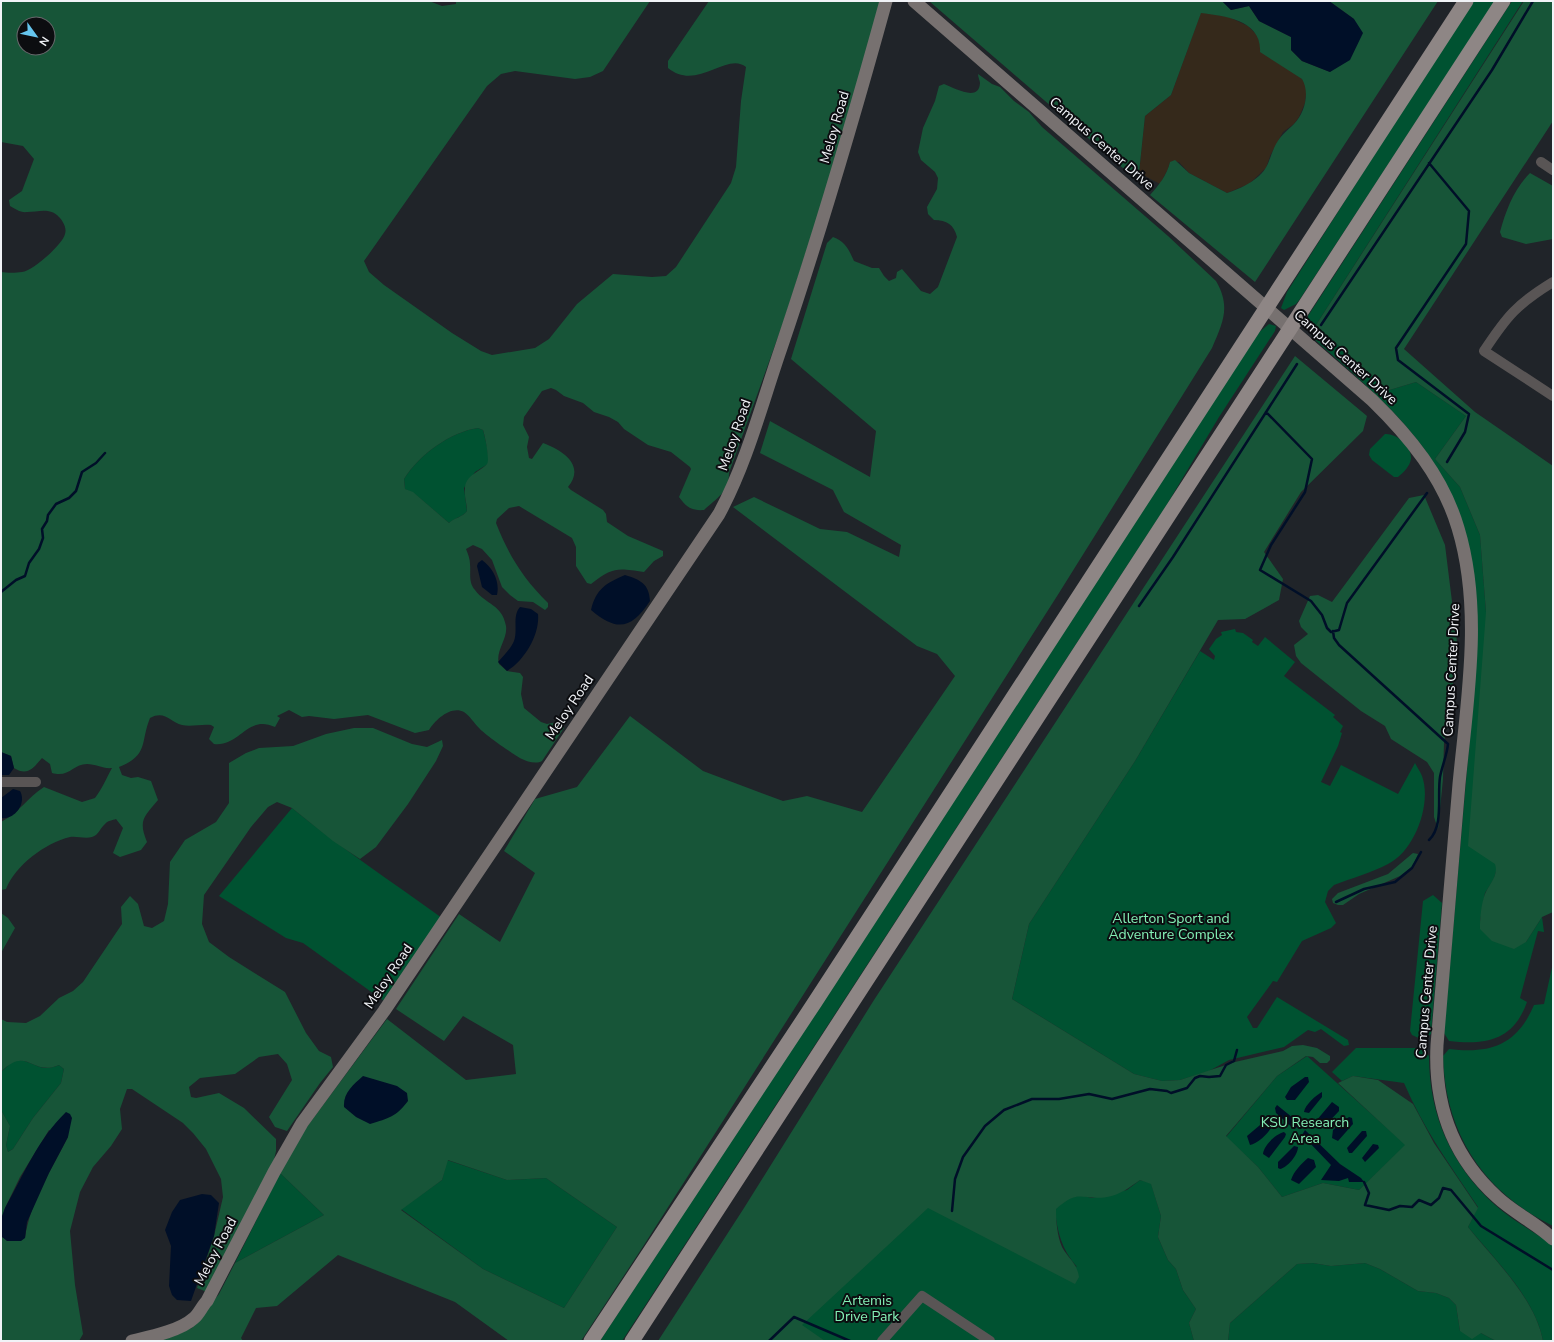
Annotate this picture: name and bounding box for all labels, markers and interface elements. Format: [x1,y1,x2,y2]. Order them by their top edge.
north arrow [16,16,56,56]
text: N [35,34,52,49]
street label: Meloy Road [815,89,854,166]
street label: Campus Center Drive [1045,92,1158,194]
street label: Campus Center Drive [1290,306,1402,409]
street label: Meloy Road [713,397,756,473]
street label: Campus Center Drive [1439,603,1464,737]
street label: Meloy Road [541,671,598,743]
park label: Allerton Sport and Adventure Complex [1108,909,1234,944]
street label: Campus Center Drive [1411,925,1442,1059]
street label: Meloy Road [360,940,417,1012]
park label: KSU Research Area [1261,1113,1349,1148]
street label: Meloy Road [190,1214,241,1289]
park label: Artemis Drive Park [835,1291,900,1326]

